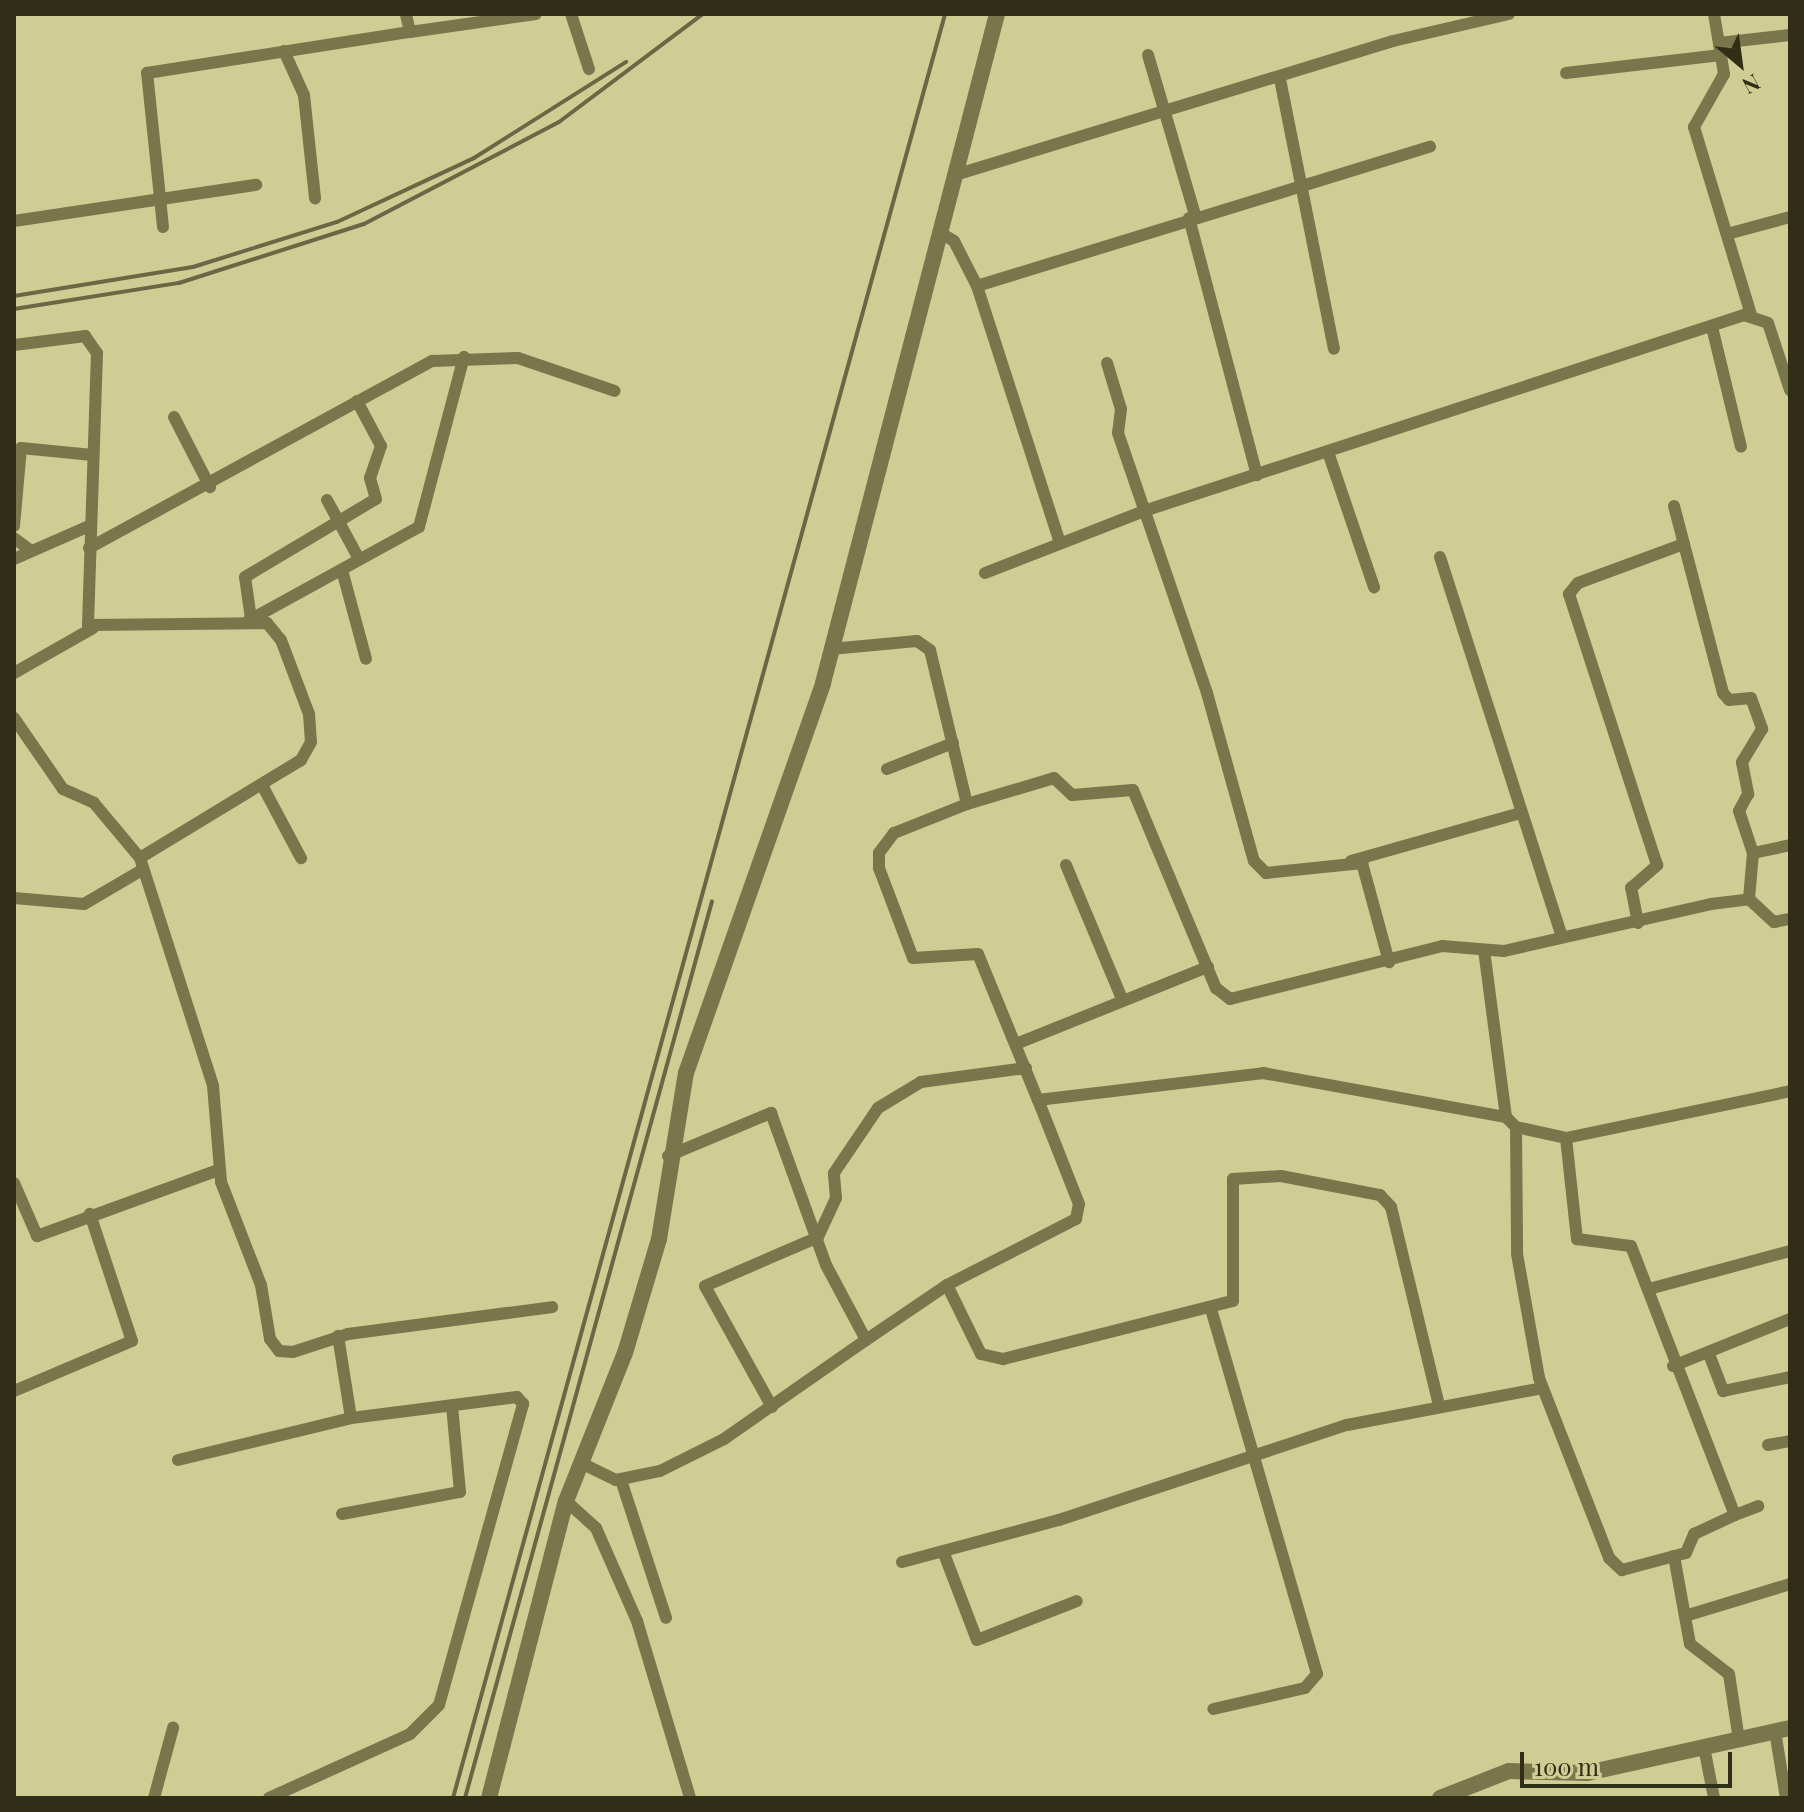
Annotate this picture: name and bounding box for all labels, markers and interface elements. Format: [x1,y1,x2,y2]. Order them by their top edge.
north arrow [1700,24,1780,104]
text: N [1737,68,1766,102]
scale bar [1524,1736,1736,1786]
text: 100 m [1534,1750,1599,1782]

